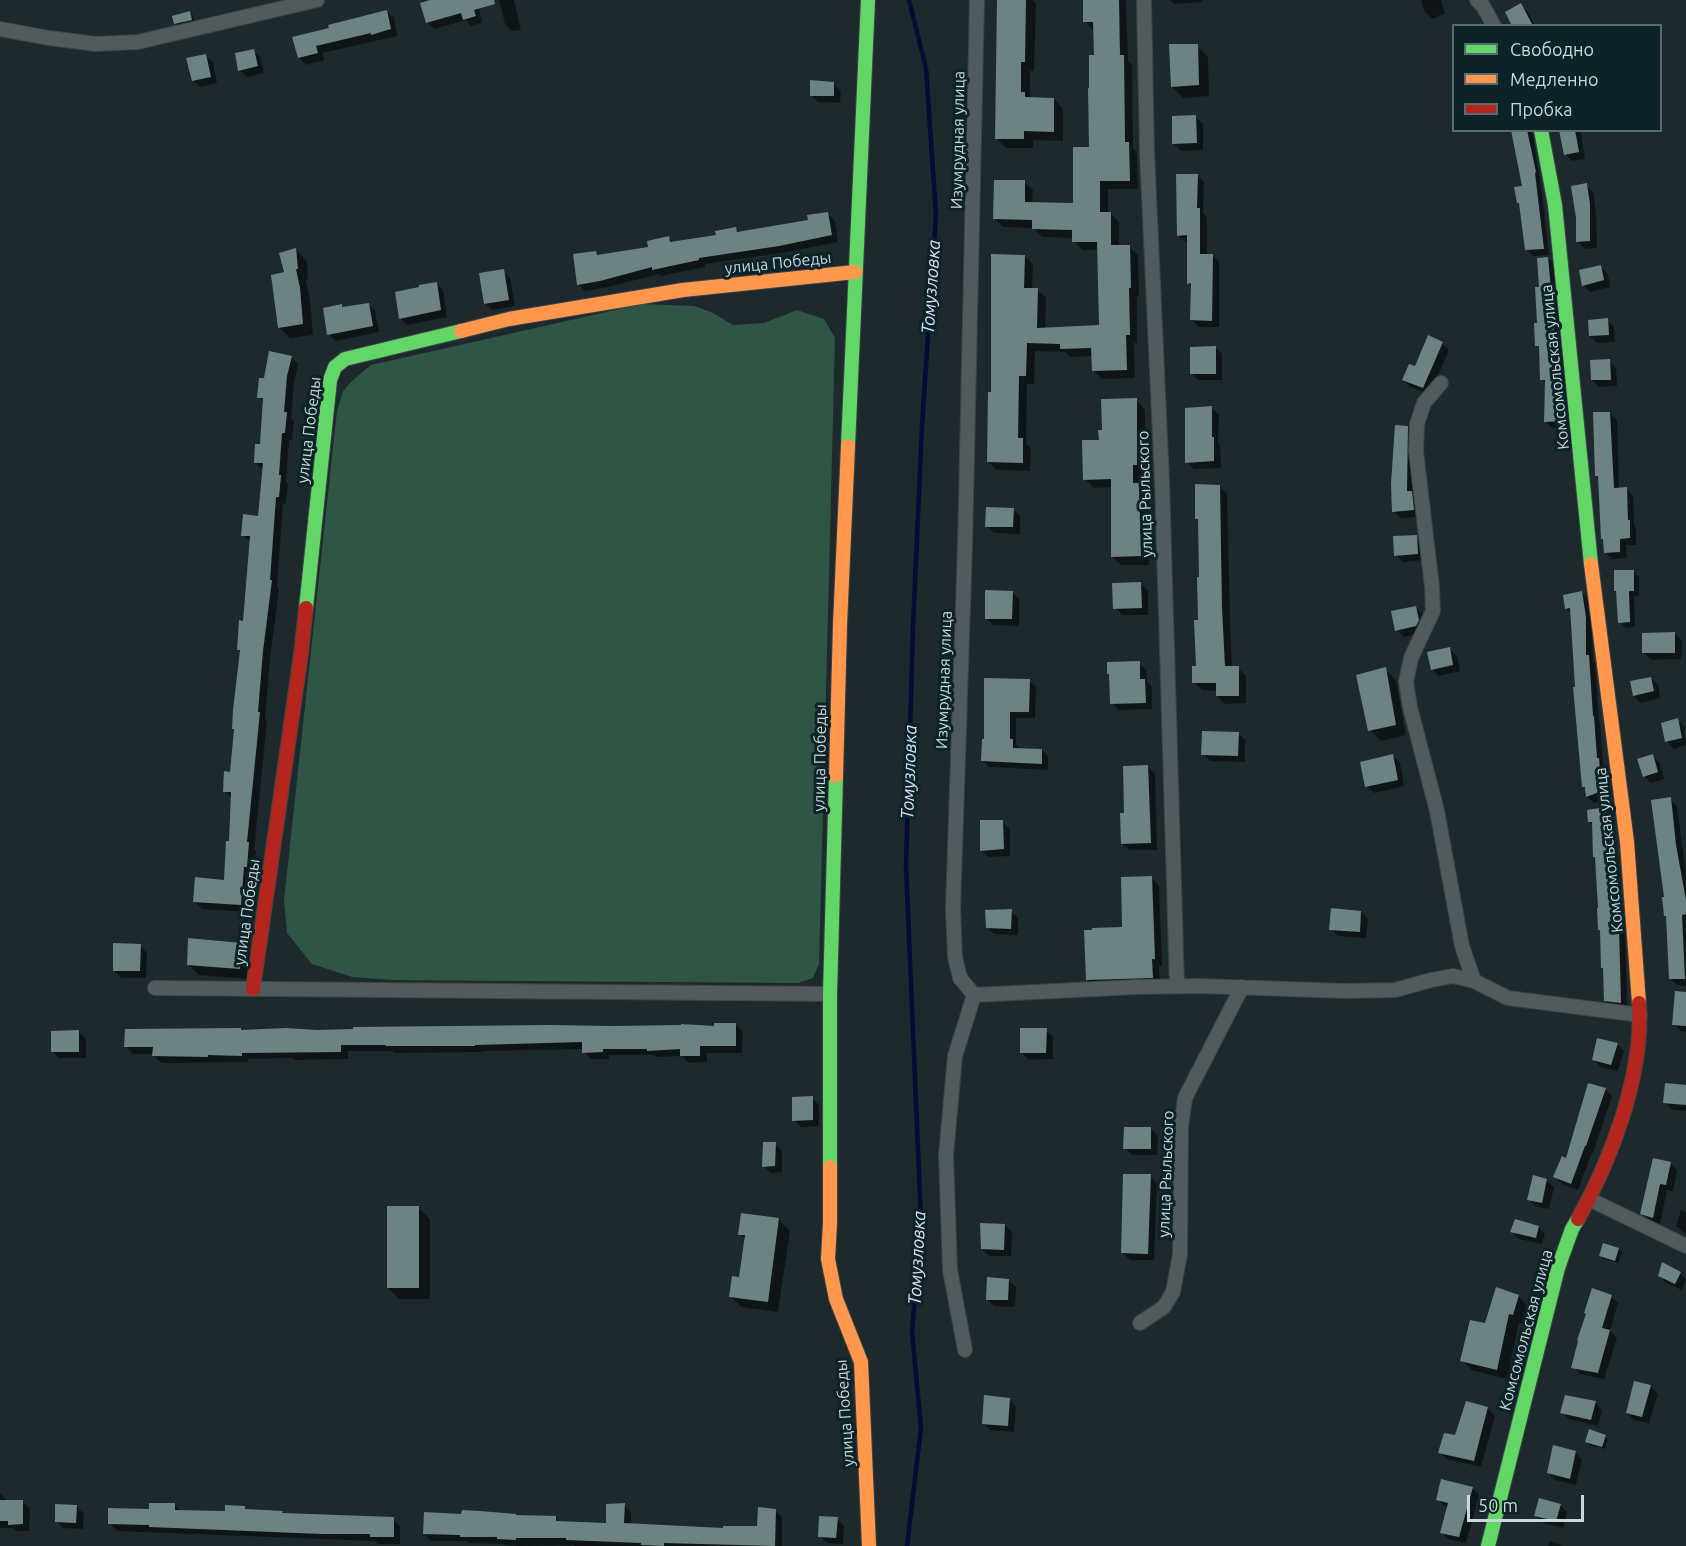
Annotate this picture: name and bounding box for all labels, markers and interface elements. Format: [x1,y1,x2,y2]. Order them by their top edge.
legend [1452,24,1662,132]
text: Свободно [1510,39,1594,59]
text: Медленно [1510,69,1599,89]
street label: Изумрудная улица [947,71,969,209]
text: Пробка [1510,99,1573,119]
water label: Томузловка [917,239,945,335]
street label: улица Победы [724,248,832,278]
street label: Комсомольская улица [1537,284,1573,450]
street label: улица Победы [293,376,325,484]
street label: улица Рыльского [1133,430,1157,558]
street label: Изумрудная улица [932,611,956,749]
street label: улица Победы [809,704,831,812]
water label: Томузловка [897,724,921,820]
street label: Комсомольская улица [1591,767,1627,933]
street label: улица Победы [230,858,264,966]
street label: улица Рыльского [1154,1110,1178,1238]
water label: Томузловка [904,1210,930,1306]
street label: Комсомольская улица [1495,1247,1557,1413]
street label: улица Победы [832,1359,858,1467]
scale bar [1470,1483,1587,1521]
text: 50 m [1478,1495,1518,1515]

